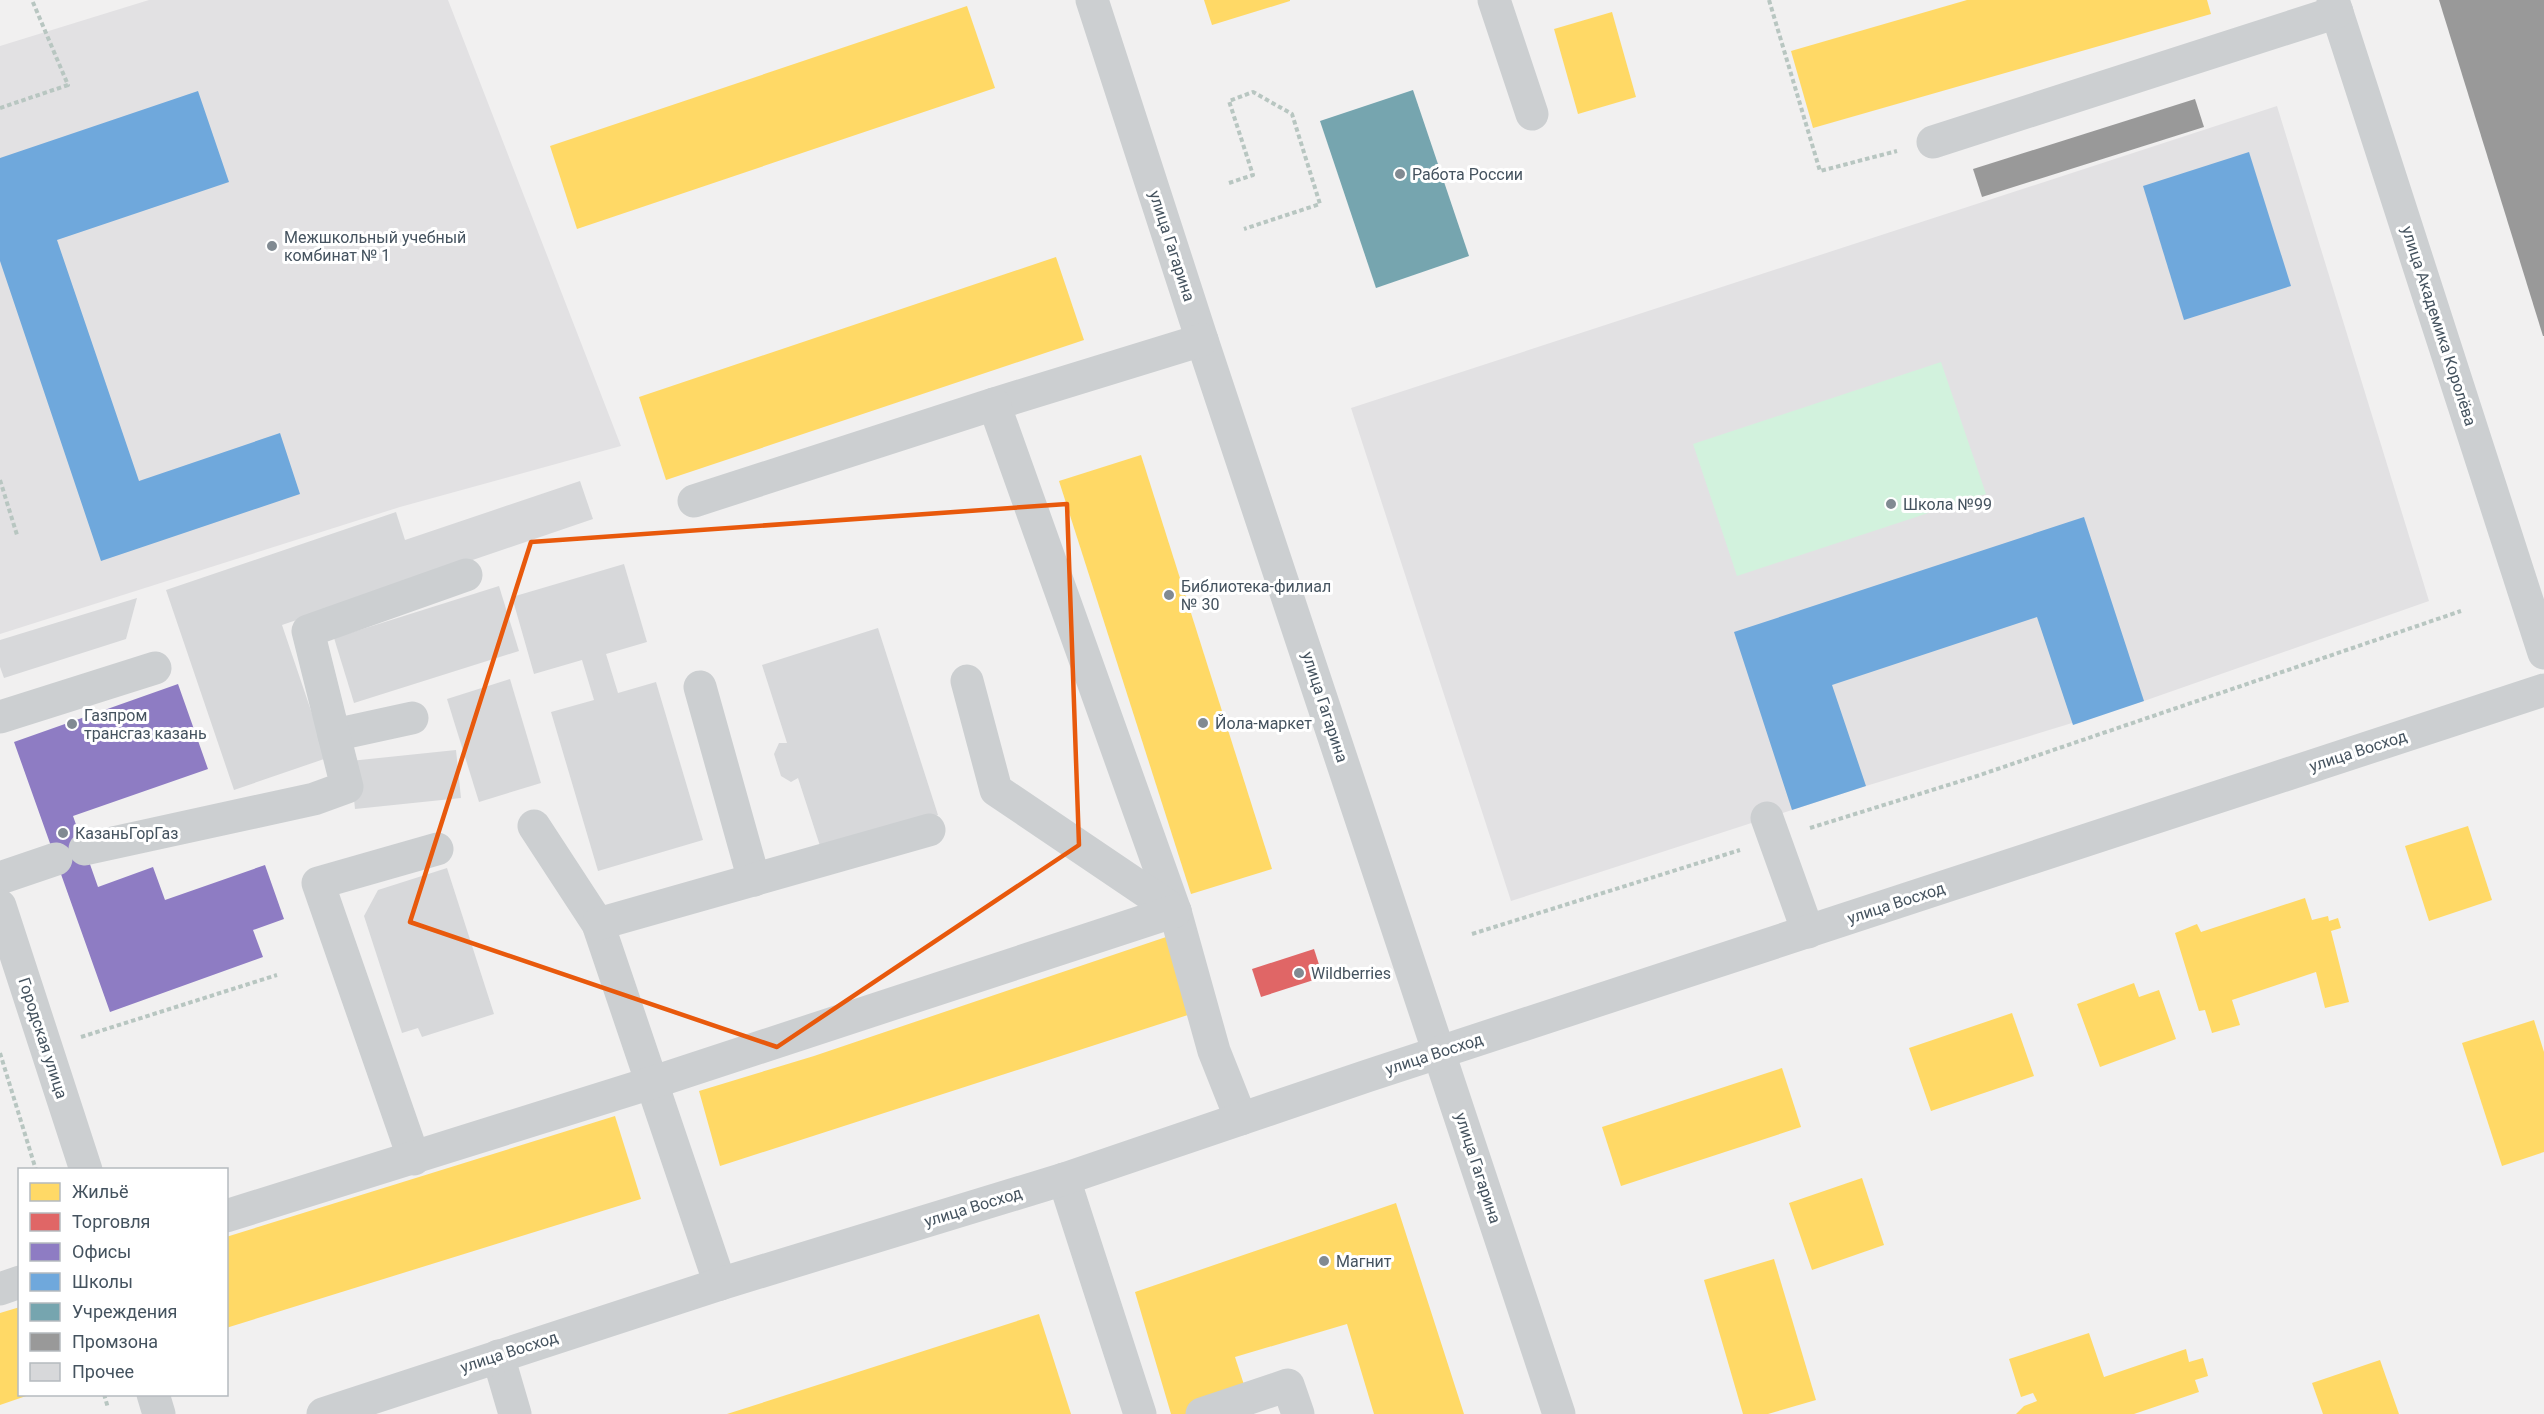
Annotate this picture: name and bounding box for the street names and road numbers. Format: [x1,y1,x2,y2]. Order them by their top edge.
street label: улица Гагарина [1145,188,1199,304]
street label: улица Академика Королёва [2398,224,2480,428]
street label: улица Гагарина [1298,649,1352,765]
street label: улица Восход [2307,726,2409,776]
street label: улица Восход [1845,878,1947,928]
street label: Городская улица [14,975,72,1101]
street label: улица Восход [1383,1029,1485,1079]
street label: улица Гагарина [1451,1110,1505,1226]
street label: улица Восход [922,1183,1025,1231]
street label: улица Восход [458,1327,560,1377]

